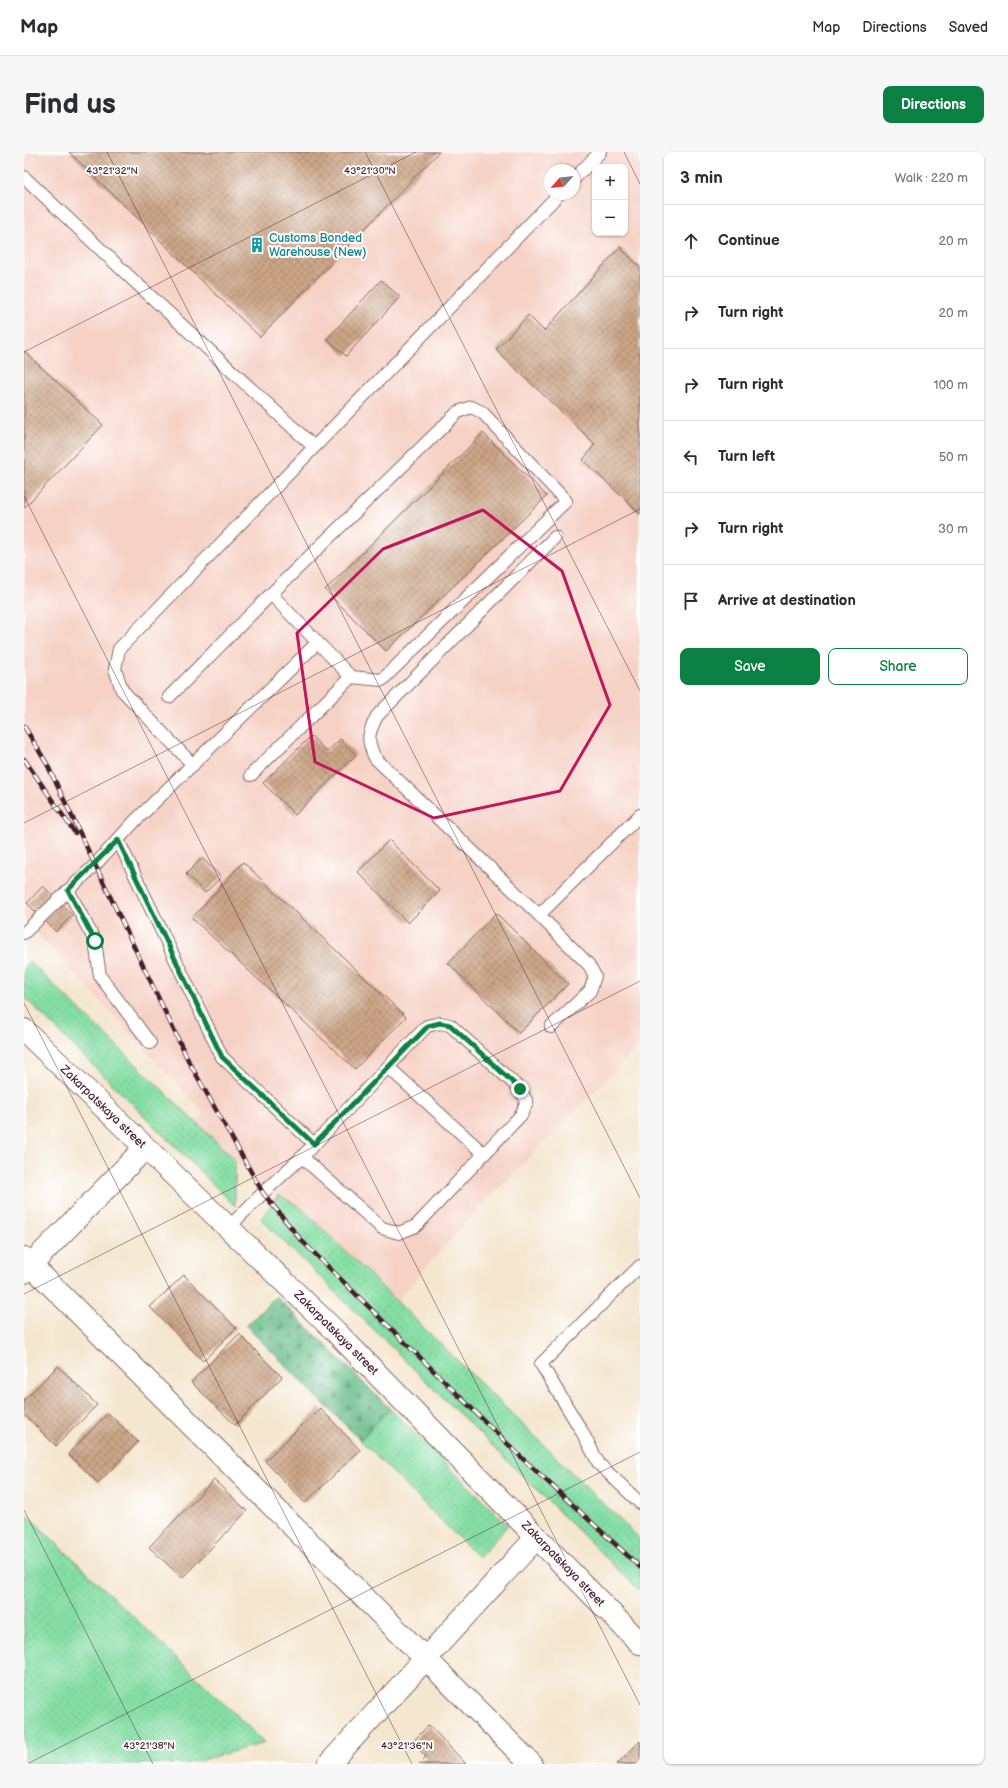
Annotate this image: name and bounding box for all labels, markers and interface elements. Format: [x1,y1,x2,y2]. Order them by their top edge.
text: Map [20,16,58,39]
text: Map [812,19,840,36]
text: Directions [862,19,927,36]
text: Saved [949,19,988,36]
button: Directions [883,86,984,123]
text: Find us [24,88,116,121]
north arrow [544,164,580,200]
map controls [592,164,628,236]
button: + [592,164,628,200]
text: 43°21'32"N [86,165,138,177]
text: 43°21'30"N [344,165,396,177]
text: 3 min [680,168,723,188]
text: Walk · 220 m [895,170,968,186]
button: − [592,200,628,236]
icon: ahead [680,230,702,252]
place label: Customs Bonded Warehouse (New) [269,231,367,260]
text: Continue [718,231,780,250]
text: 20 m [938,233,968,249]
building icon: Customs Bonded Warehouse (New) [248,236,266,254]
icon: right [680,302,702,324]
text: Turn right [718,303,783,322]
text: 20 m [938,305,968,321]
icon: right [680,374,702,396]
text: Turn right [718,375,783,394]
text: 100 m [933,377,968,393]
icon: left [680,446,702,468]
text: Turn left [718,447,775,466]
text: 50 m [939,449,968,465]
icon: right [680,518,702,540]
text: Turn right [718,519,783,538]
text: 30 m [938,521,968,537]
icon: arrive [680,590,702,612]
text: Arrive at destination [718,591,856,610]
button: Save [680,648,820,685]
button: Share [828,648,968,685]
route start [86,932,104,950]
street label: Zakarpatskaya street [56,1062,149,1152]
route end [511,1080,529,1098]
street label: Zakarpatskaya street [290,1287,382,1379]
street label: Zakarpatskaya street [518,1517,608,1610]
text: 43°21'38"N [123,1740,175,1752]
text: 43°21'36"N [381,1740,433,1752]

